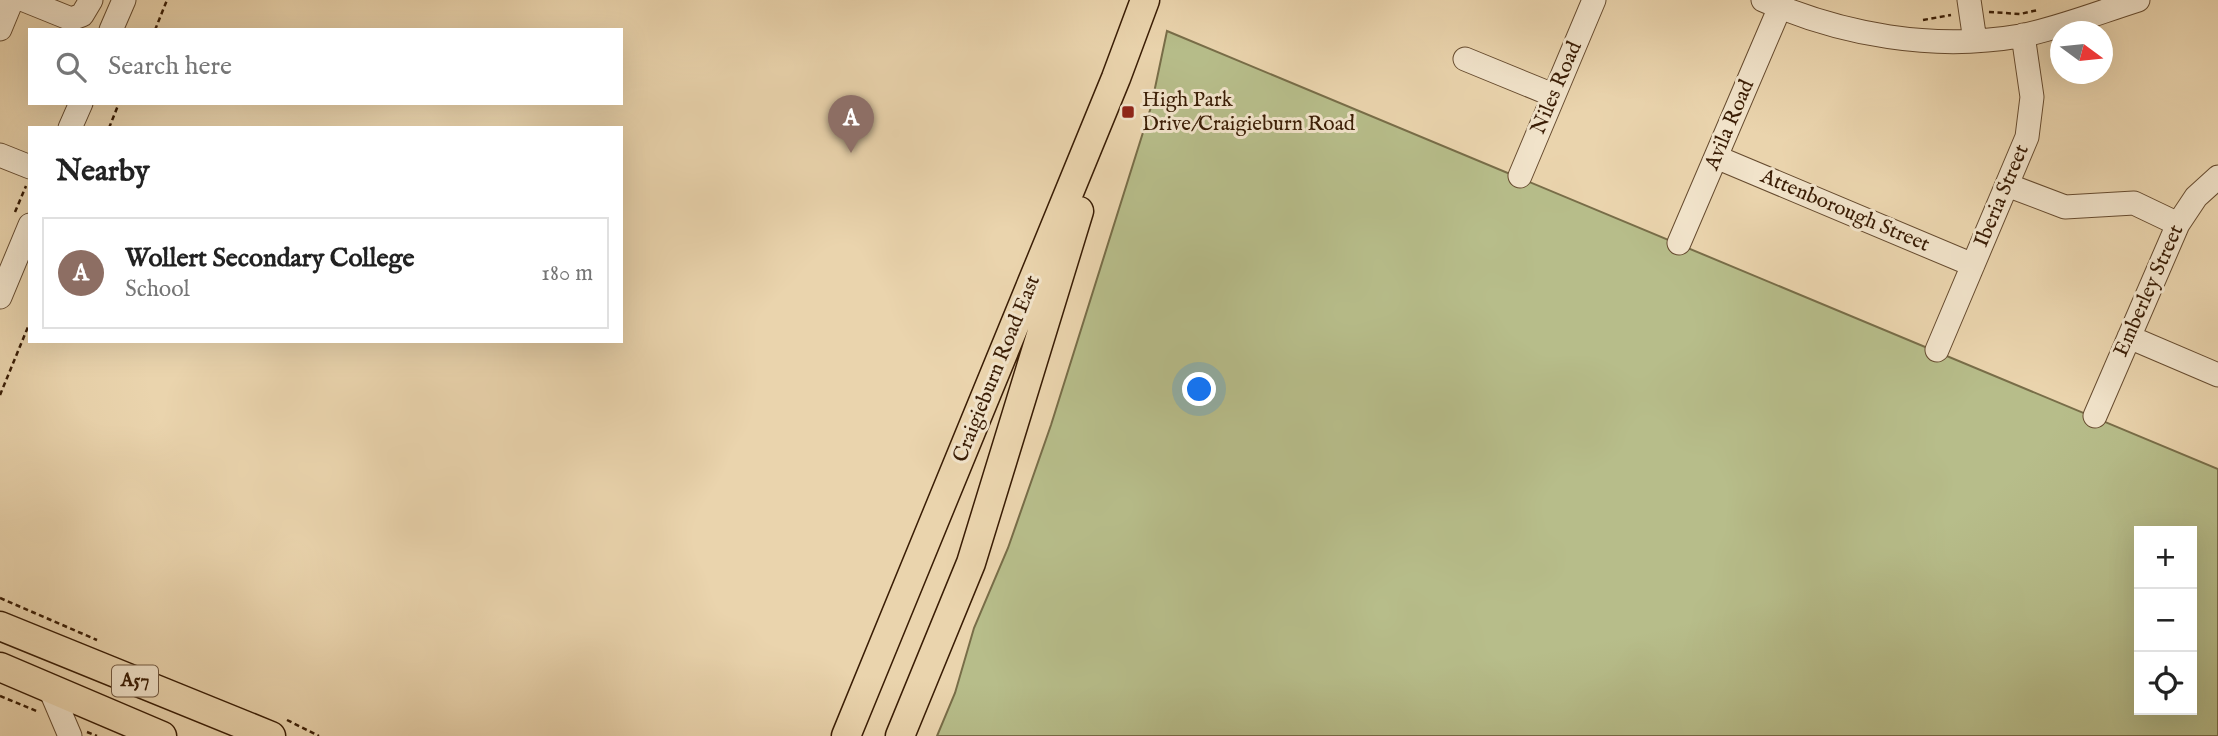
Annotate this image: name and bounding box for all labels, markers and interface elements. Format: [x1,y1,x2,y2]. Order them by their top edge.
north arrow [2050,21,2113,84]
search box [28,28,623,105]
street label: Niles Road [1525,37,1589,139]
icon: search [52,48,90,86]
text: Search here [108,50,232,83]
street label: Avila Road [1699,75,1761,175]
place label: High Park Drive/Craigieburn Road [1142,87,1356,138]
pin: A [828,95,874,153]
marker: High Park Drive/Craigieburn Road [1120,104,1136,120]
street label: Iberia Street [1968,141,2036,251]
text: Nearby [56,153,149,191]
street label: Attenborough Street [1755,163,1934,259]
street label: Emberley Street [2108,221,2190,361]
text: Wollert Secondary College [125,242,414,275]
text: A [73,259,89,288]
text: 180 m [541,259,593,288]
street label: Craigieburn Road East [947,271,1047,467]
text: School [125,275,190,304]
your location [1182,372,1216,406]
map controls [2134,526,2197,715]
button: + [2134,526,2197,589]
button: − [2134,589,2197,652]
button: locate [2134,652,2197,715]
road number: A57 [112,666,158,696]

